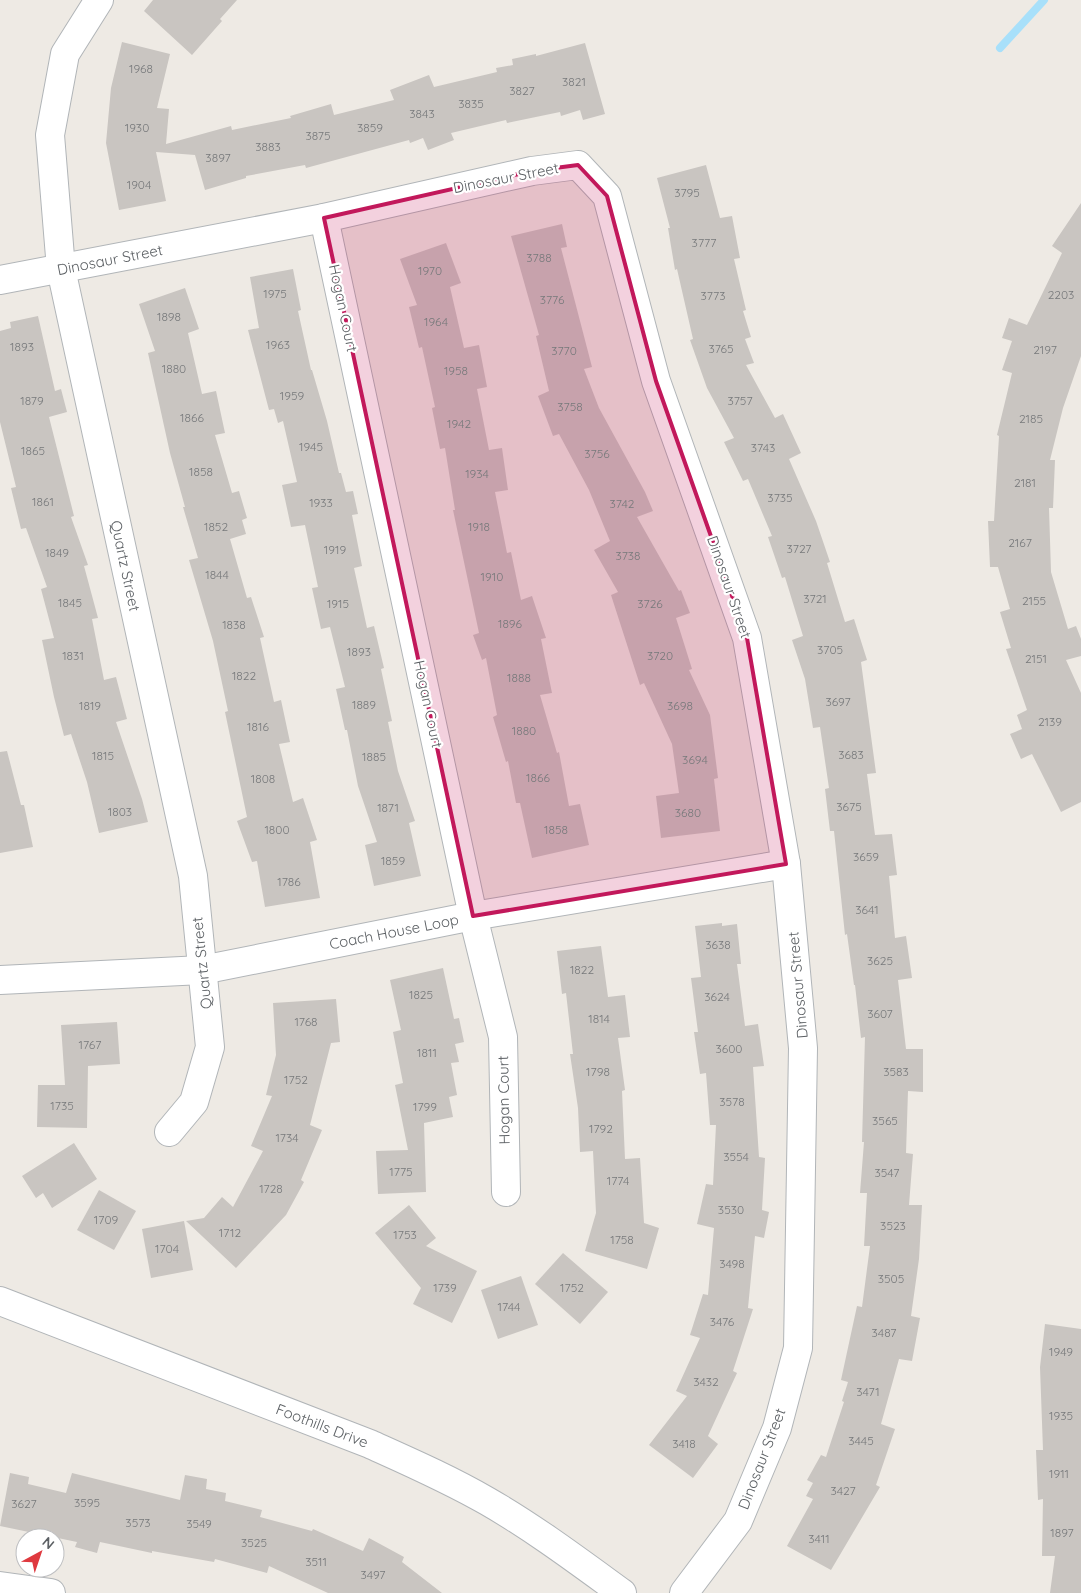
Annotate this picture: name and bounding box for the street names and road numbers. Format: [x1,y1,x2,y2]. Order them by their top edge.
street label: Dinosaur Street [451,158,560,197]
street label: Dinosaur Street [55,240,164,279]
street label: Hogan Court [325,262,362,354]
street label: Quartz Street [107,519,144,613]
street label: Dinosaur Street [703,533,756,641]
street label: Hogan Court [410,658,447,750]
street label: Coach House Loop [328,910,460,953]
street label: Quartz Street [187,916,216,1010]
street label: Dinosaur Street [783,931,812,1039]
street label: Hogan Court [493,1055,514,1145]
street label: Foothills Drive [273,1399,371,1452]
street label: Dinosaur Street [733,1405,790,1512]

